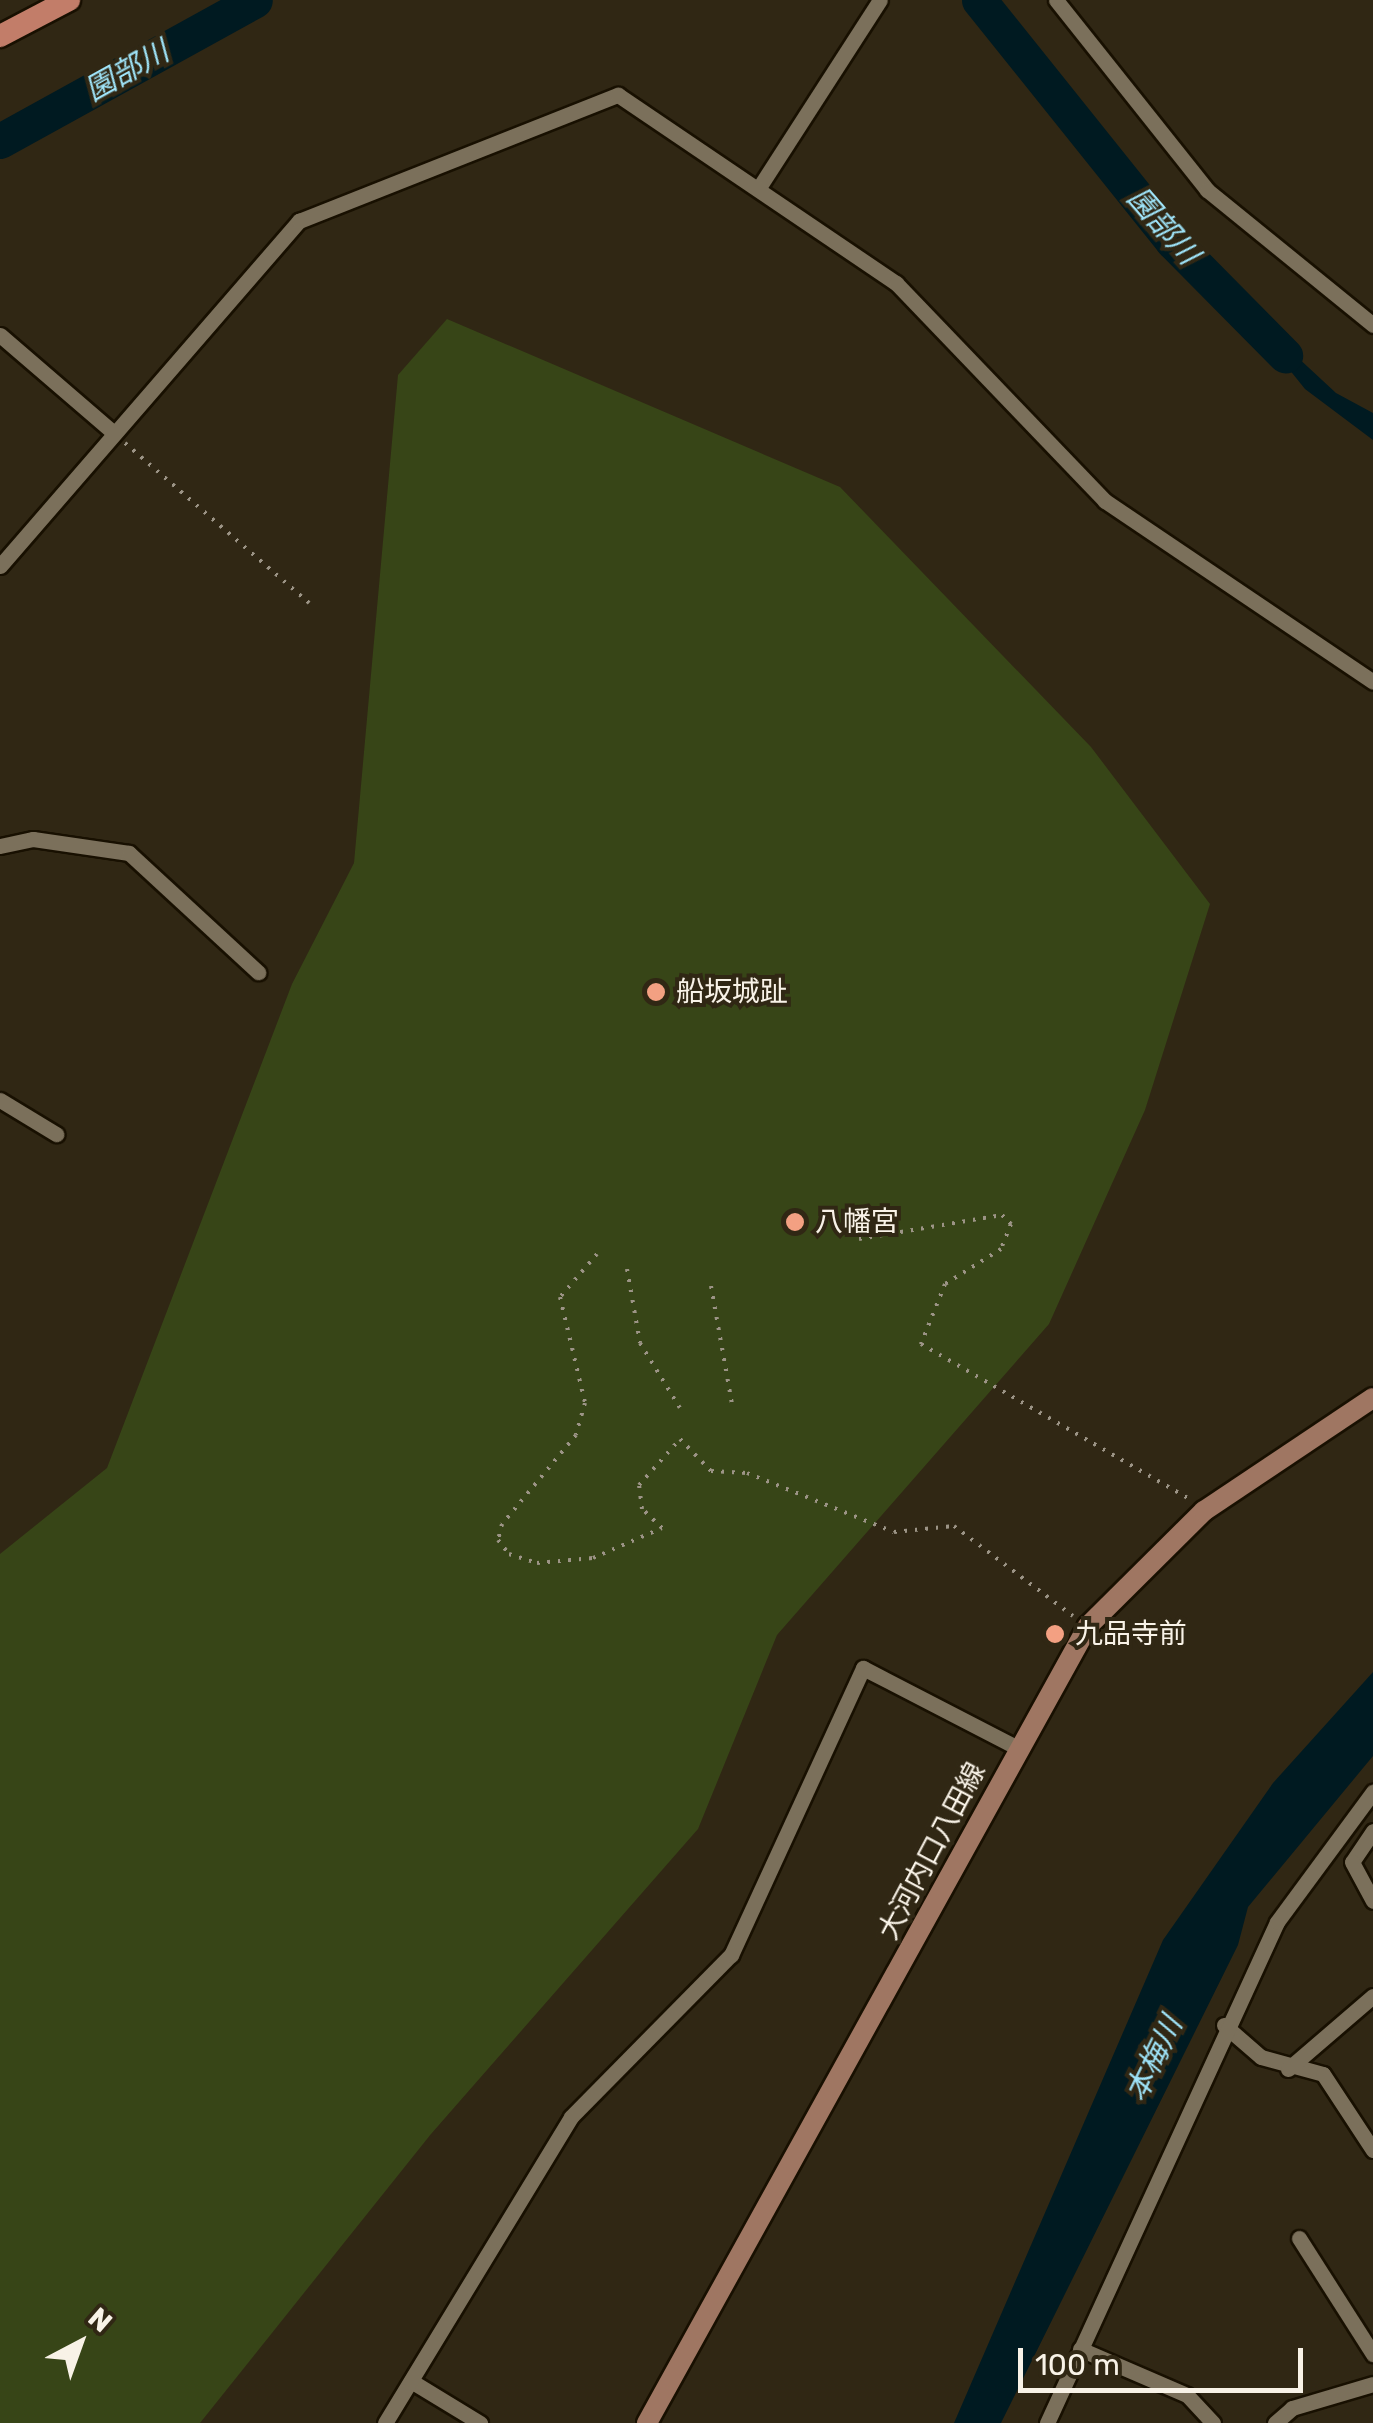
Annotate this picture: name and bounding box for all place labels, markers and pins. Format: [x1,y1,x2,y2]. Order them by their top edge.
place label: 船坂城趾 [676,975,788,1009]
marker: 船坂城趾 [645,981,667,1003]
place label: 八幡宮 [815,1205,899,1239]
marker: 八幡宮 [784,1211,806,1233]
place label: 九品寺前 [1075,1617,1187,1651]
marker: 九品寺前 [1044,1623,1066,1645]

